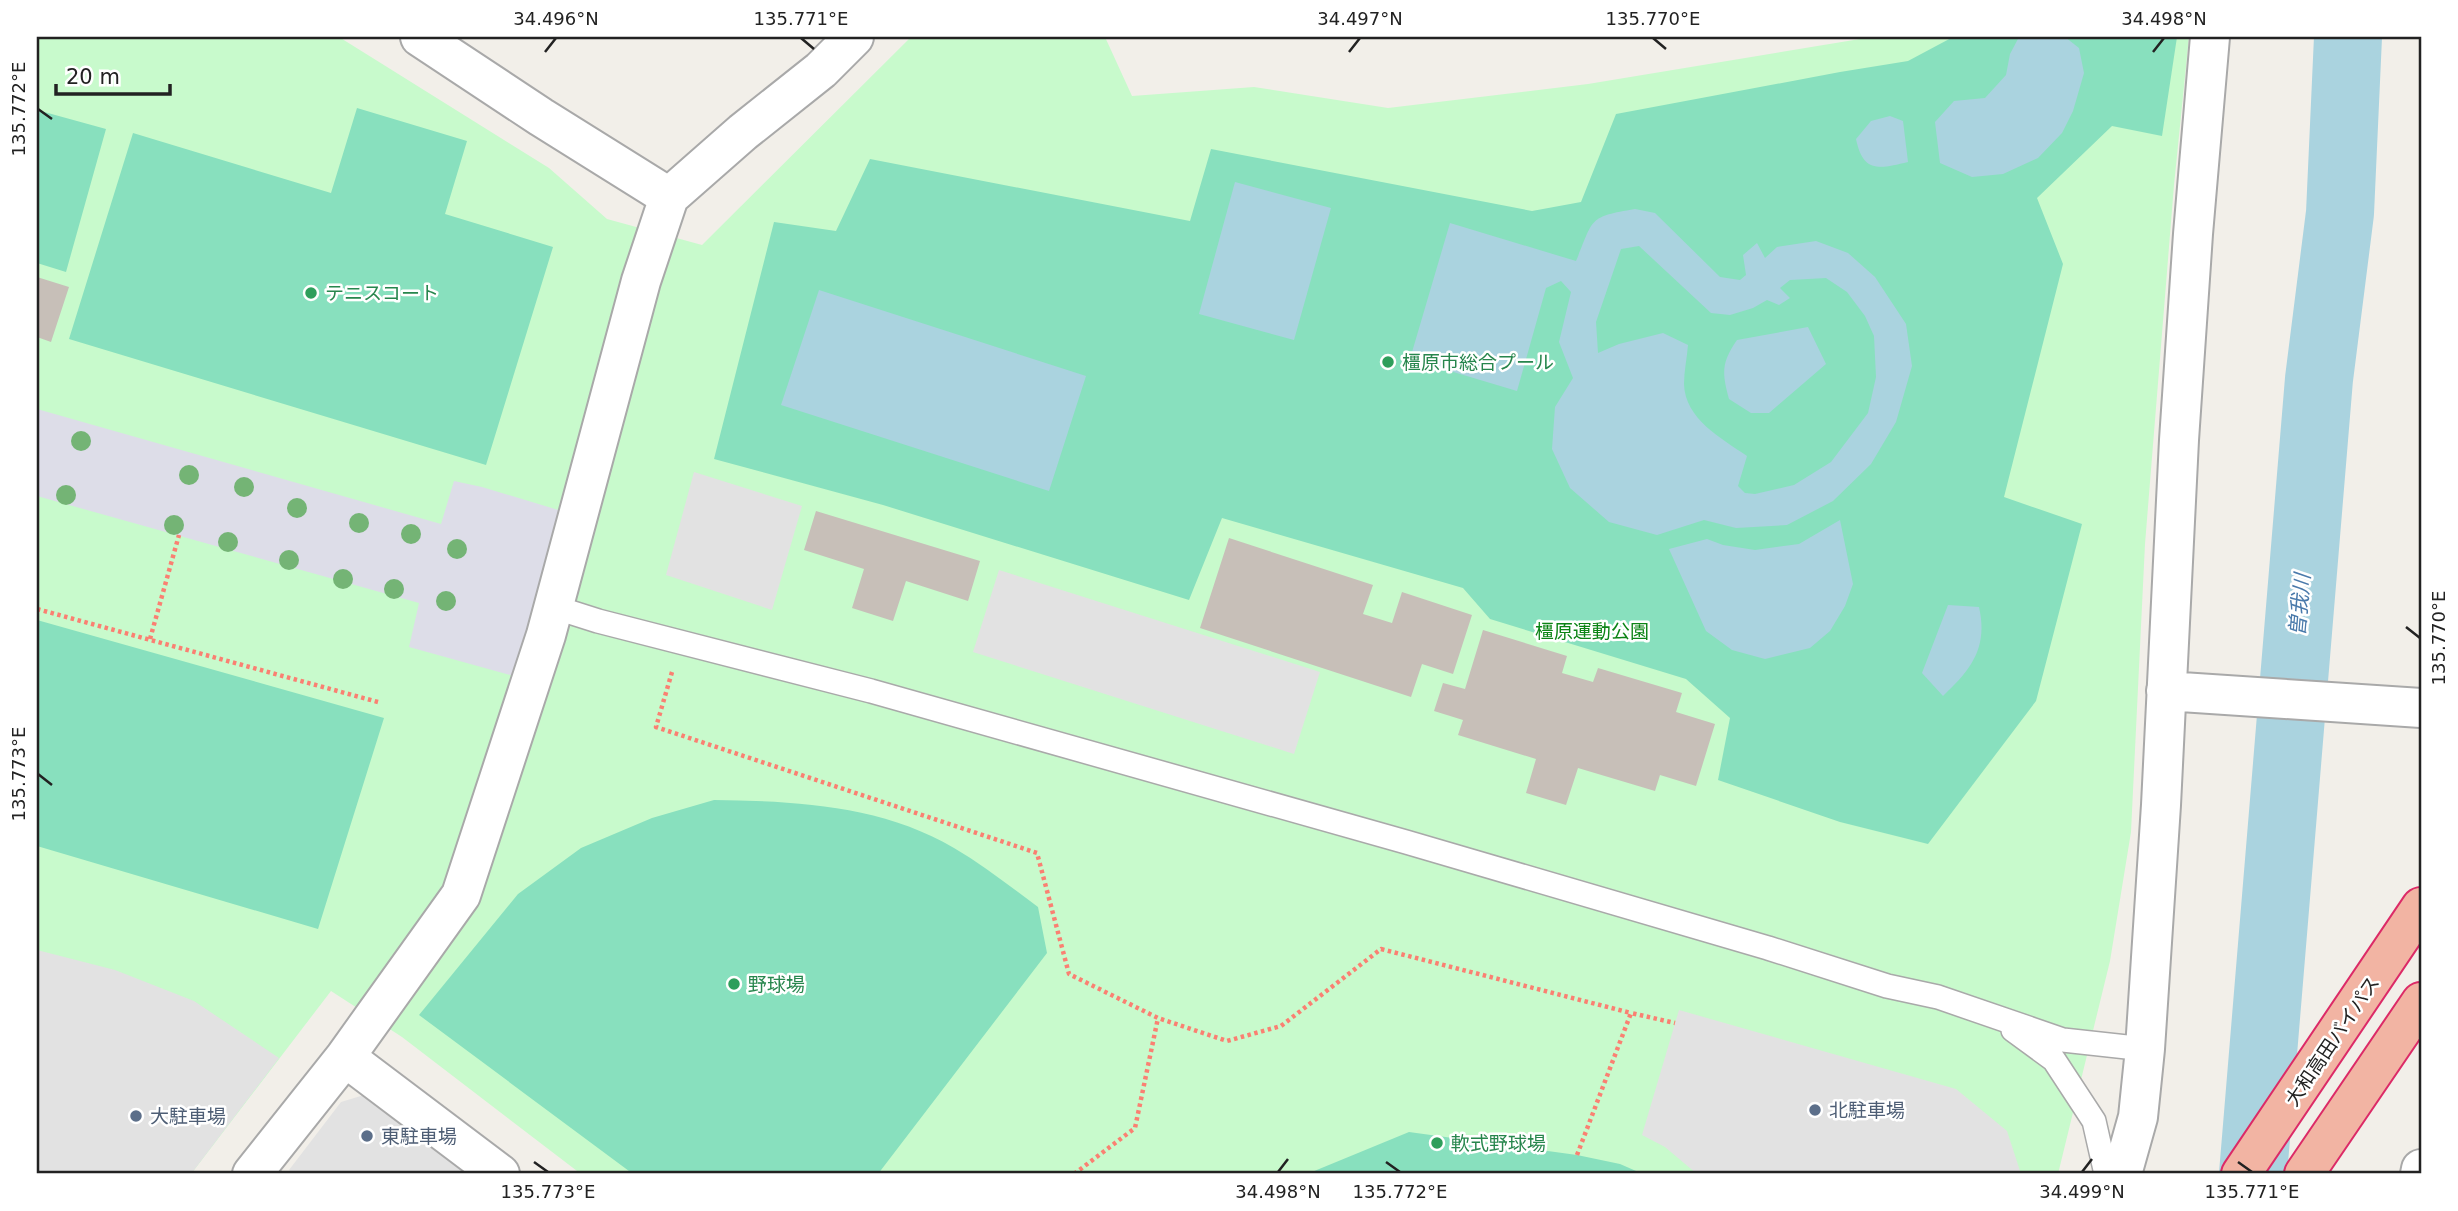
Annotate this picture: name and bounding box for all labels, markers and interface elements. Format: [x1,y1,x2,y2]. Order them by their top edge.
text: 34.496°N [513,8,599,29]
text: 135.771°E [754,8,848,29]
text: 34.497°N [1317,8,1403,29]
text: 135.770°E [1606,8,1700,29]
text: 34.498°N [2121,8,2207,29]
scale bar [56,52,170,96]
text: 135.772°E [8,62,29,156]
text: 20 m [66,65,120,89]
place label: テニスコート [325,282,439,304]
marker: テニスコート [303,285,319,301]
place label: 橿原市総合プール [1402,351,1554,373]
marker: 橿原市総合プール [1380,354,1396,370]
water label: 曽我川 [2285,571,2315,637]
text: 135.770°E [2428,591,2449,685]
park label: 橿原運動公園 [1535,620,1649,642]
text: 135.773°E [8,727,29,821]
street label: 大和高田バイパス [2280,972,2384,1110]
place label: 野球場 [748,973,805,995]
marker: 野球場 [726,976,742,992]
place label: 北駐車場 [1829,1099,1905,1121]
marker: 北駐車場 [1807,1102,1823,1118]
place label: 大駐車場 [150,1105,226,1127]
marker: 大駐車場 [128,1108,144,1124]
place label: 東駐車場 [381,1125,457,1147]
marker: 東駐車場 [359,1128,375,1144]
place label: 軟式野球場 [1451,1132,1546,1154]
marker: 軟式野球場 [1429,1135,1445,1151]
text: 135.773°E [501,1181,595,1202]
text: 34.498°N [1235,1181,1321,1202]
text: 135.772°E [1353,1181,1447,1202]
text: 34.499°N [2039,1181,2125,1202]
text: 135.771°E [2205,1181,2299,1202]

